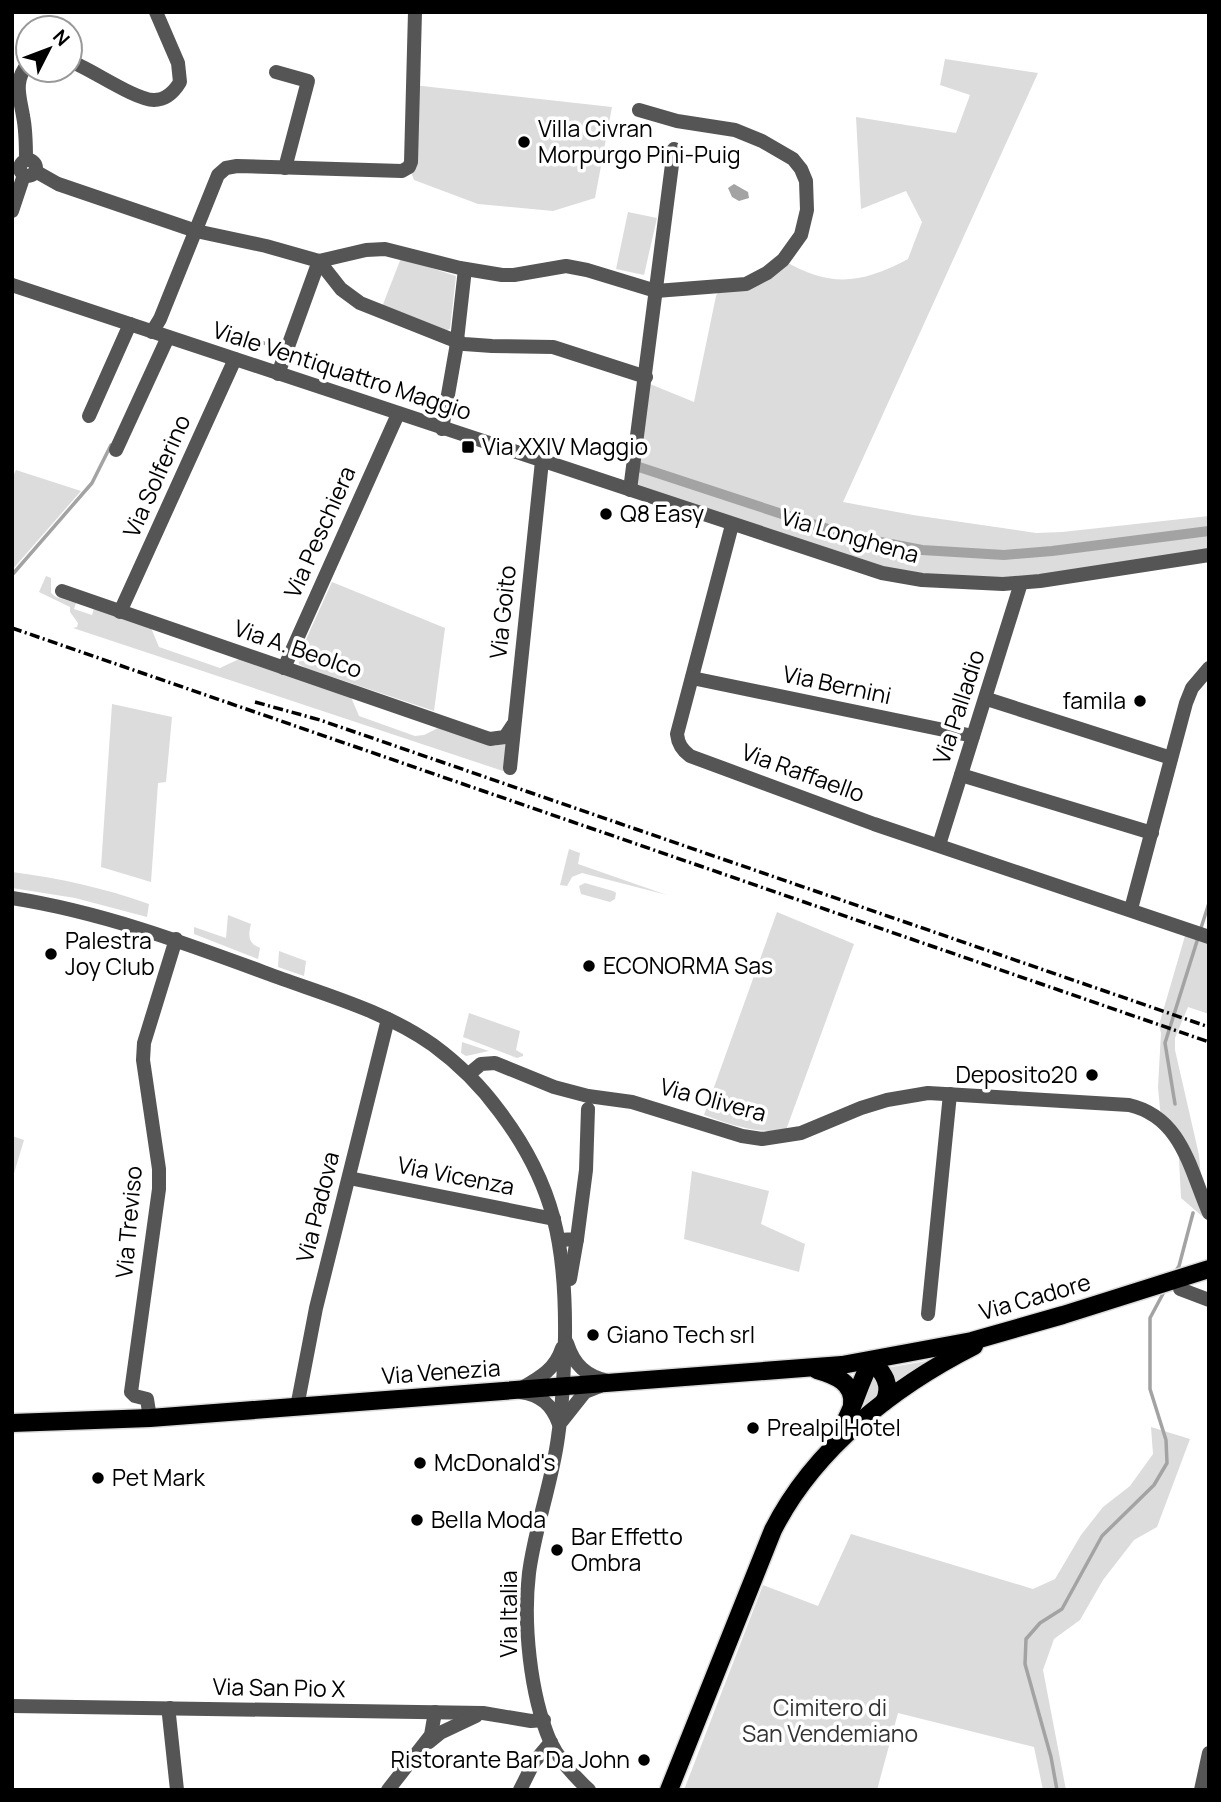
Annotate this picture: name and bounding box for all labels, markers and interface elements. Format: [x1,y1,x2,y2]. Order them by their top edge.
north arrow [14,14,84,84]
text: N [47,24,76,51]
place label: Villa Civran Morpurgo Pini-Puig [538,112,741,170]
marker: Villa Civran Morpurgo Pini-Puig [516,134,532,150]
street label: Viale Ventiquattro Maggio [209,313,476,427]
street label: Via Solferino [115,409,197,542]
place label: Via XXIV Maggio [482,430,648,462]
marker: Via XXIV Maggio [460,439,476,455]
street label: Via Peschiera [276,461,362,603]
place label: Q8 Easy [620,497,704,529]
street label: Via Longhena [778,500,923,570]
marker: Q8 Easy [598,506,614,522]
street label: Via Goito [481,564,523,660]
street label: Via A. Beolco [230,611,367,685]
street label: Via Palladio [925,645,992,768]
street label: Via Bernini [780,657,894,711]
place label: famila [1062,684,1126,716]
marker: famila [1132,693,1148,709]
street label: Via Raffaello [737,735,869,809]
place label: Palestra Joy Club [65,924,155,982]
marker: Palestra Joy Club [43,946,59,962]
place label: ECONORMA Sas [603,949,773,981]
marker: ECONORMA Sas [581,958,597,974]
place label: Deposito20 [955,1058,1078,1090]
marker: Deposito20 [1084,1067,1100,1083]
street label: Via Olivera [657,1069,770,1129]
street label: Via Padova [288,1148,346,1265]
street label: Via Vicenza [395,1148,517,1202]
street label: Via Treviso [107,1164,149,1279]
street label: Via Cadore [975,1265,1094,1327]
place label: Giano Tech srl [607,1318,755,1350]
marker: Giano Tech srl [585,1327,601,1343]
street label: Via Venezia [380,1351,501,1391]
place label: Prealpi Hotel [767,1411,901,1443]
marker: Prealpi Hotel [745,1420,761,1436]
place label: McDonald's [434,1446,556,1478]
marker: McDonald's [412,1455,428,1471]
place label: Pet Mark [112,1461,205,1493]
marker: Pet Mark [90,1470,106,1486]
place label: Bella Moda [431,1503,546,1535]
marker: Bella Moda [409,1512,425,1528]
place label: Bar Effetto Ombra [571,1520,683,1578]
marker: Bar Effetto Ombra [549,1542,565,1558]
street label: Via Italia [492,1570,524,1658]
street label: Via San Pio X [212,1670,346,1704]
park label: Cimitero di San Vendemiano [742,1691,918,1749]
place label: Ristorante Bar Da John [390,1743,630,1775]
marker: Ristorante Bar Da John [636,1752,652,1768]

